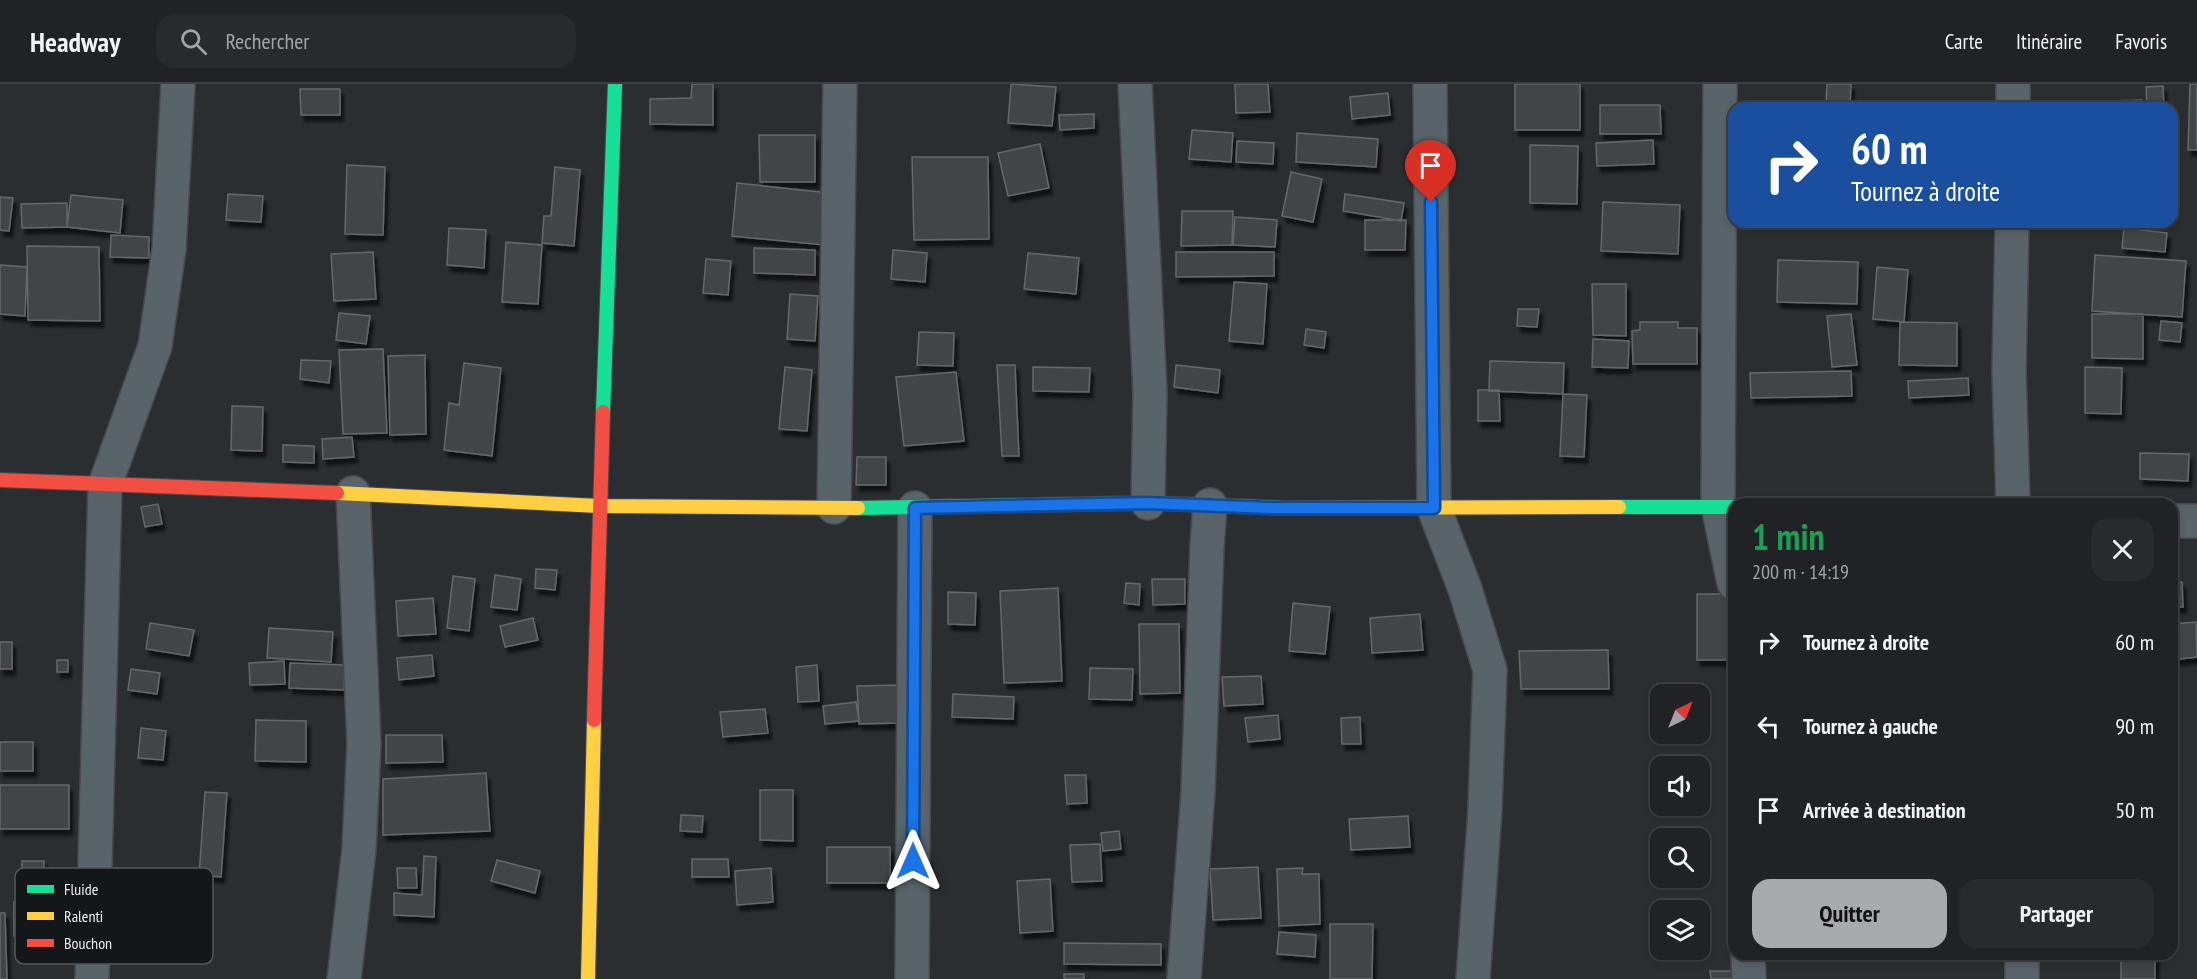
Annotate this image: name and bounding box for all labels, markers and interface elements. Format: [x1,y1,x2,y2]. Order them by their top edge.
search box [156,14,576,68]
text: Headway [30,23,120,60]
icon: search [177,25,210,58]
text: Rechercher [225,27,309,55]
text: Carte [1945,28,1983,55]
text: Itinéraire [2016,28,2082,55]
text: Favoris [2115,28,2167,55]
text: 60 m [1851,121,1928,176]
icon: right [1752,126,1830,204]
pin [1405,140,1456,202]
icon: arrive [1414,149,1447,182]
text: Tournez à droite [1851,174,2000,208]
text: 1 min [1752,513,1825,560]
button: close [2091,518,2154,581]
text: 200 m · 14:19 [1752,559,1849,585]
icon: right [1752,626,1785,659]
text: Tournez à droite [1803,628,1929,656]
text: 60 m [2115,628,2154,656]
north arrow [1650,684,1710,744]
map controls [1650,684,1710,960]
icon: left [1752,710,1785,743]
text: Tournez à gauche [1803,712,1938,740]
text: 90 m [2115,712,2154,740]
button: sound [1650,756,1710,816]
icon: arrive [1752,794,1785,827]
text: Arrivée à destination [1803,796,1966,824]
text: 50 m [2115,796,2154,824]
button: search [1650,828,1710,888]
position arrow [881,829,945,893]
legend [15,868,213,964]
text: Fluide [64,879,98,899]
button: Quitter [1752,879,1947,948]
button: Partager [1959,879,2154,948]
button: layers [1650,900,1710,960]
text: Ralenti [64,906,103,926]
text: Bouchon [64,933,112,953]

